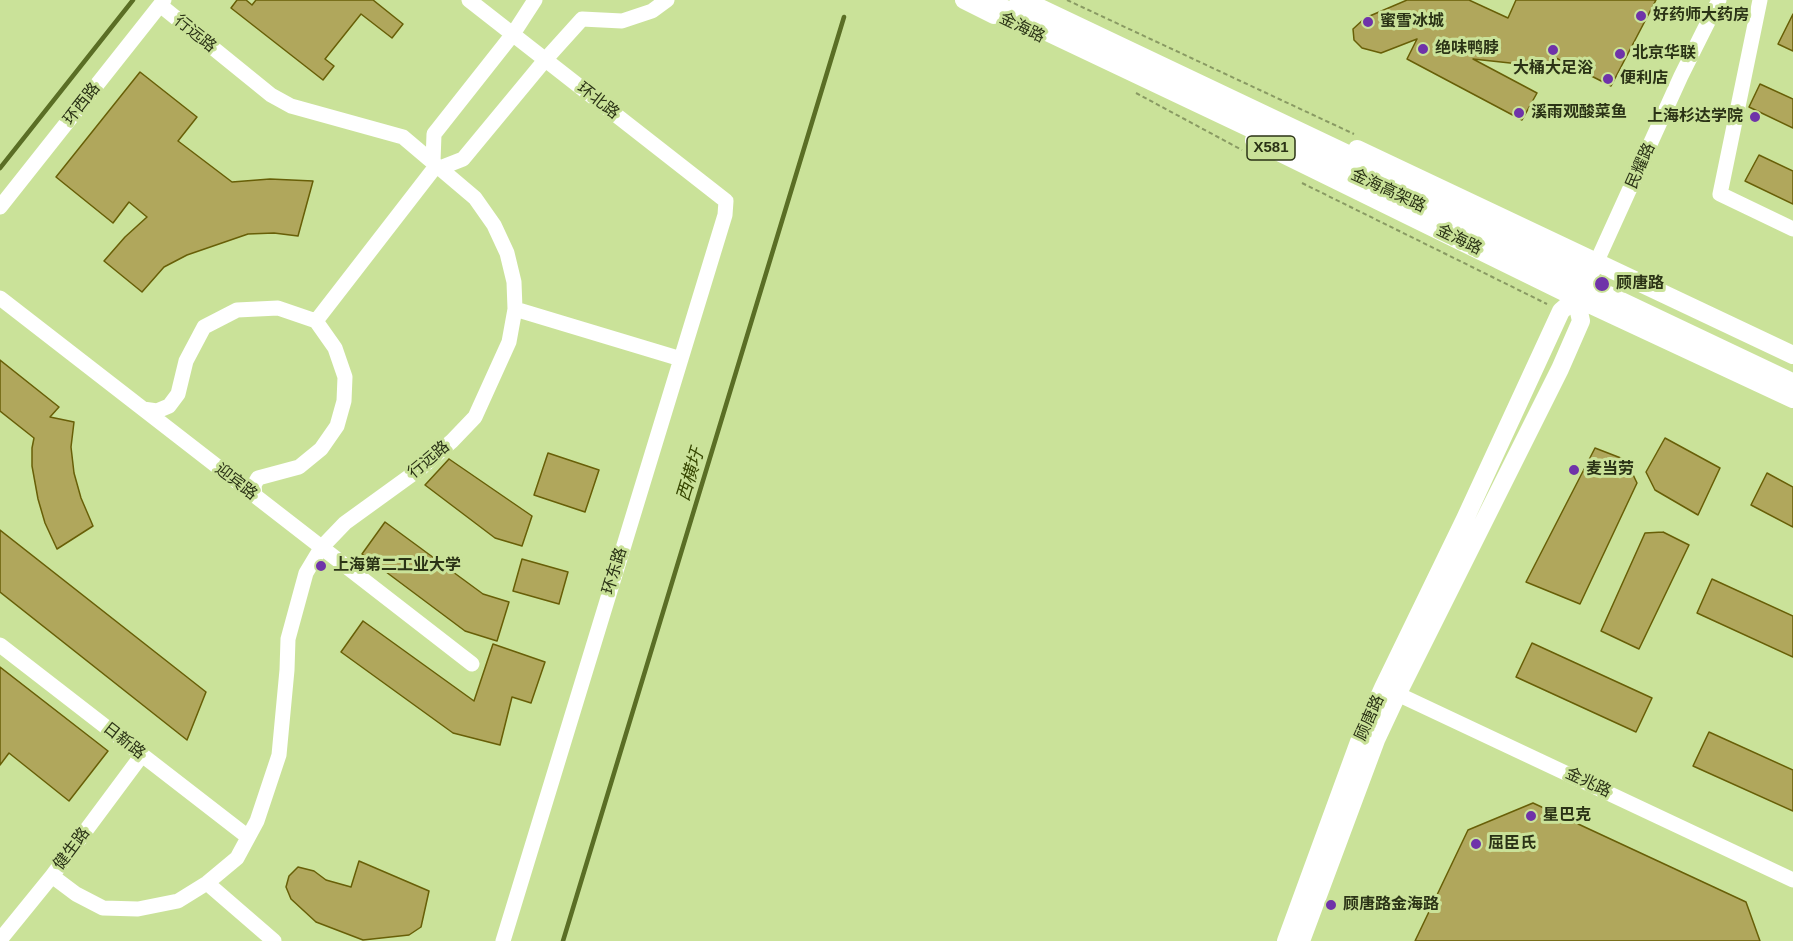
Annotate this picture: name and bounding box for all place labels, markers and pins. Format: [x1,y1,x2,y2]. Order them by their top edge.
place label: 好药师大药房 [1653,6,1749,26]
marker: 好药师大药房 [1634,9,1648,23]
place label: 蜜雪冰城 [1380,12,1444,32]
marker: 蜜雪冰城 [1361,15,1375,29]
place label: 绝味鸭脖 [1435,39,1499,59]
marker: 绝味鸭脖 [1416,42,1430,56]
marker: 大桶大足浴 [1546,43,1560,57]
place label: 北京华联 [1632,44,1696,64]
marker: 北京华联 [1613,47,1627,61]
place label: 大桶大足浴 [1513,59,1593,79]
place label: 便利店 [1620,69,1668,89]
marker: 便利店 [1601,72,1615,86]
place label: 溪雨观酸菜鱼 [1531,103,1627,123]
marker: 溪雨观酸菜鱼 [1512,106,1526,120]
place label: 上海杉达学院 [1647,107,1743,127]
marker: 上海杉达学院 [1748,110,1762,124]
place label: 顾唐路 [1616,274,1664,294]
marker: 顾唐路 [1593,275,1611,293]
place label: 麦当劳 [1586,460,1634,480]
marker: 麦当劳 [1567,463,1581,477]
place label: 上海第二工业大学 [333,556,461,576]
marker: 上海第二工业大学 [314,559,328,573]
place label: 星巴克 [1543,806,1591,826]
marker: 星巴克 [1524,809,1538,823]
place label: 屈臣氏 [1488,834,1536,854]
marker: 屈臣氏 [1469,837,1483,851]
place label: 顾唐路金海路 [1343,895,1439,915]
marker: 顾唐路金海路 [1324,898,1338,912]

